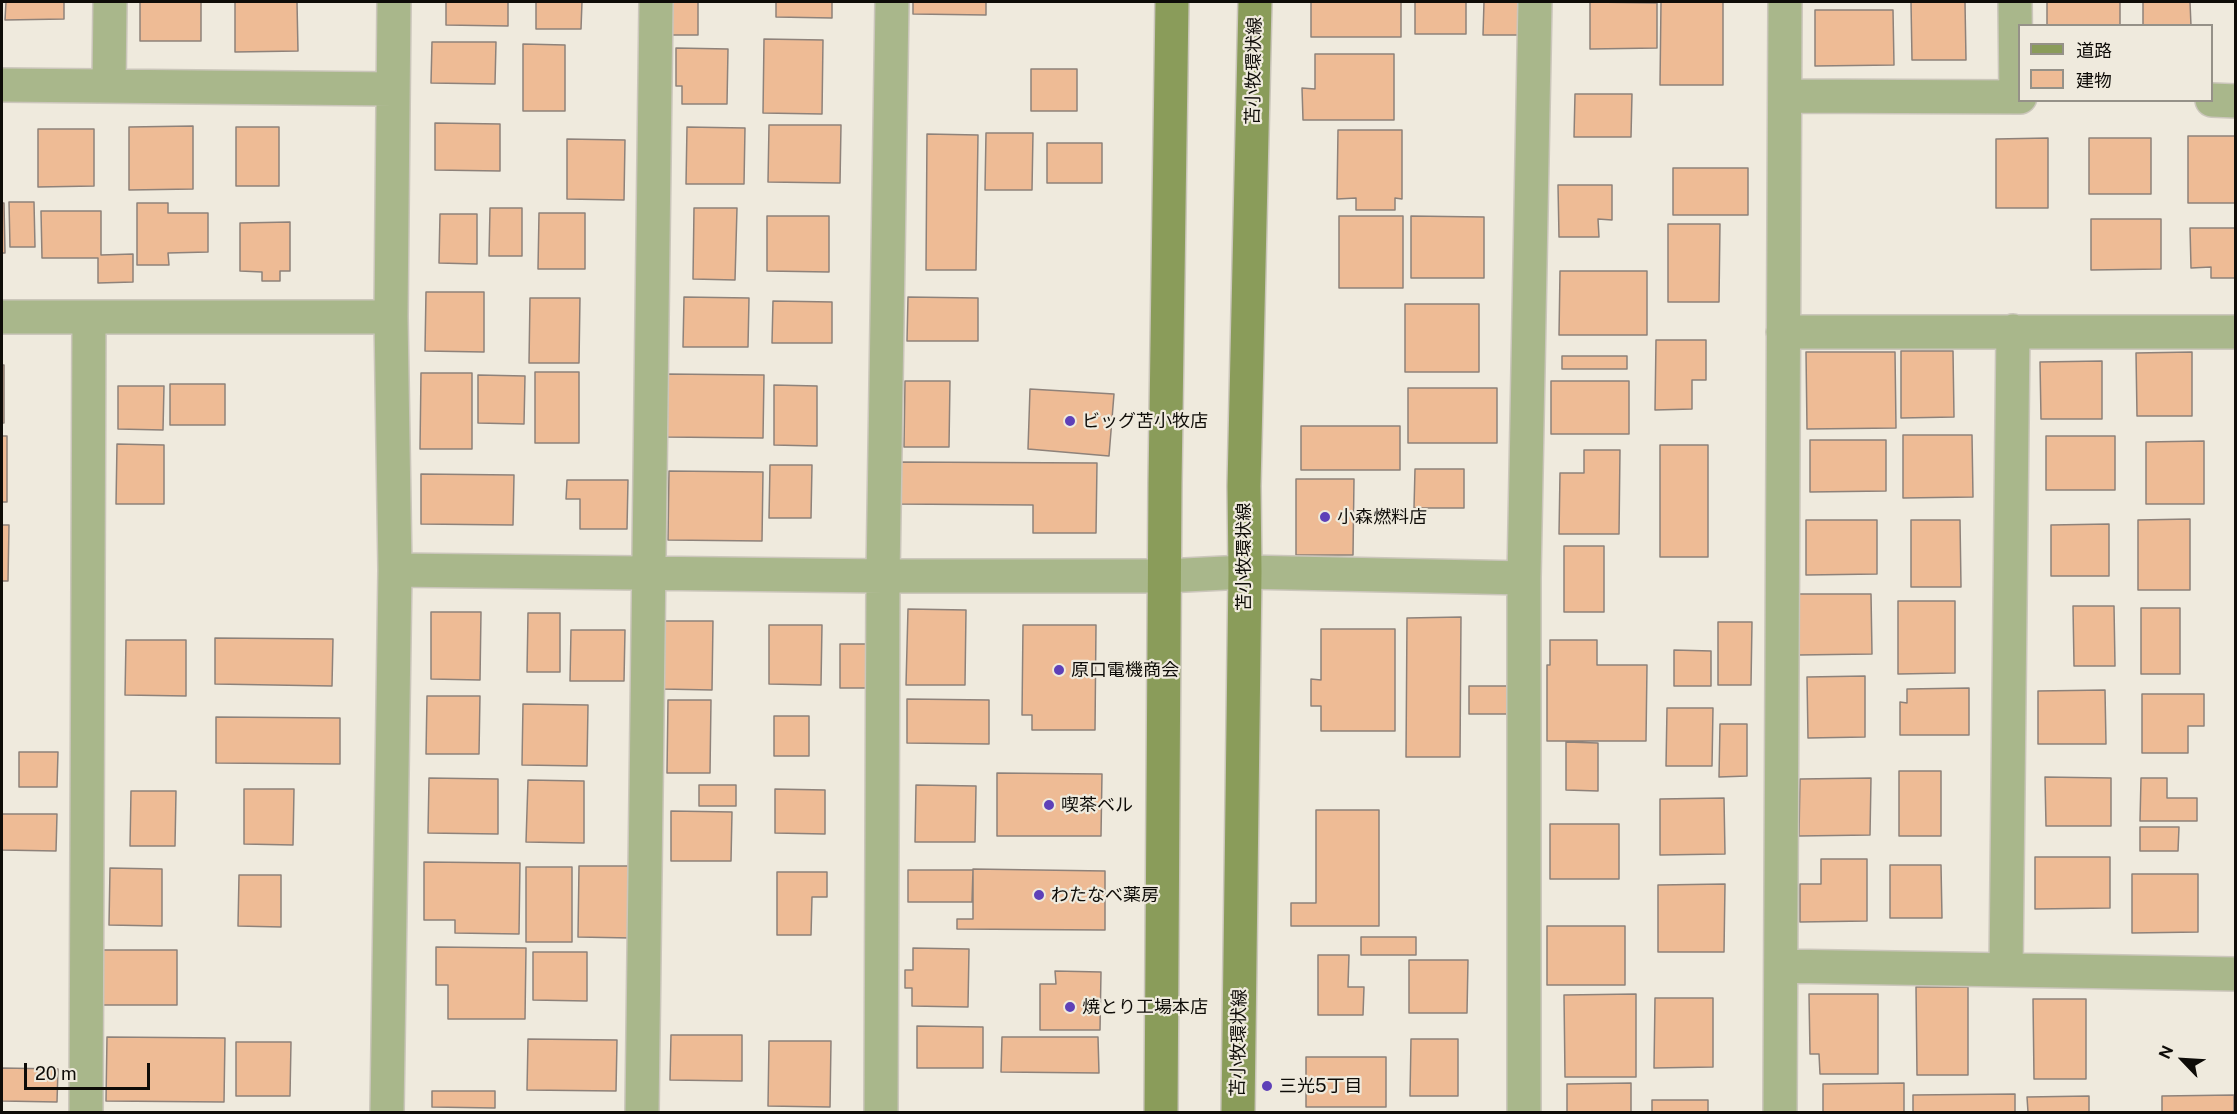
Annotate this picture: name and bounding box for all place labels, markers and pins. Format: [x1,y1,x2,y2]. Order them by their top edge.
place label: ビッグ苫小牧店 [1082,410,1208,432]
marker: ビッグ苫小牧店 [1063,414,1077,428]
place label: 小森燃料店 [1337,506,1427,528]
marker: 小森燃料店 [1318,510,1332,524]
place label: 原口電機商会 [1071,659,1179,681]
marker: 原口電機商会 [1052,663,1066,677]
place label: 喫茶ベル [1061,794,1133,816]
marker: 喫茶ベル [1042,798,1056,812]
place label: わたなべ薬房 [1051,884,1159,906]
marker: わたなべ薬房 [1032,888,1046,902]
place label: 焼とり工場本店 [1082,996,1208,1018]
marker: 焼とり工場本店 [1063,1000,1077,1014]
place label: 三光5丁目 [1279,1075,1363,1097]
marker: 三光5丁目 [1260,1079,1274,1093]

